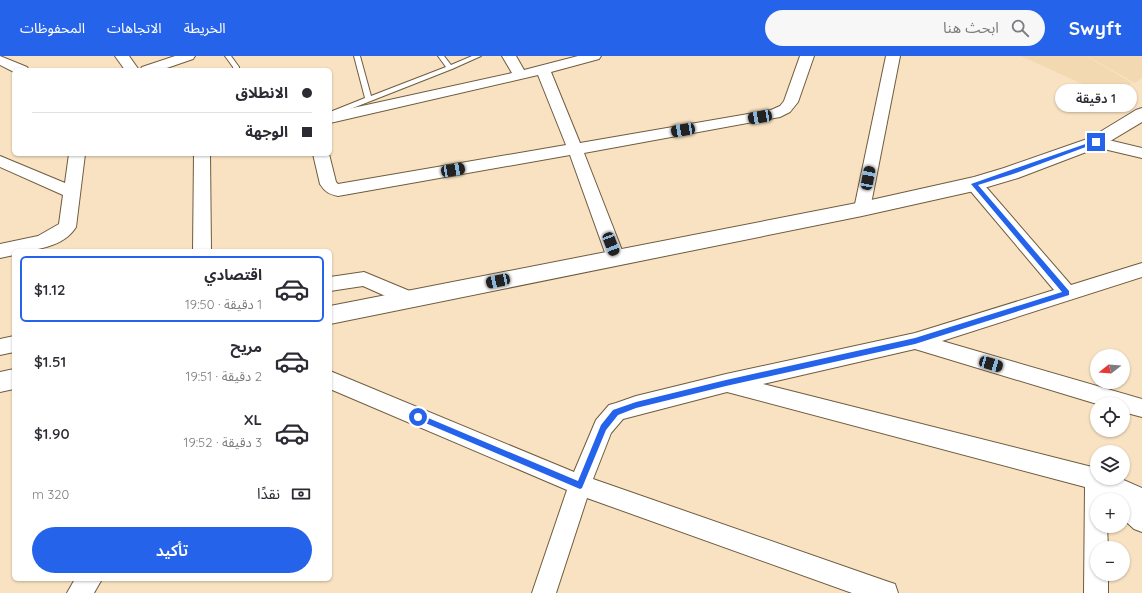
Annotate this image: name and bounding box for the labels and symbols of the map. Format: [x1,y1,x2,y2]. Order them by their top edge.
callout: 1 دقيقة [1055,84,1137,112]
car [747,109,773,125]
car [670,122,696,138]
route end [1087,133,1105,151]
car [440,162,466,178]
car [860,165,876,191]
car [601,231,621,257]
car [485,273,511,289]
north arrow [1090,349,1130,389]
car [978,355,1004,373]
route start [409,408,427,426]

